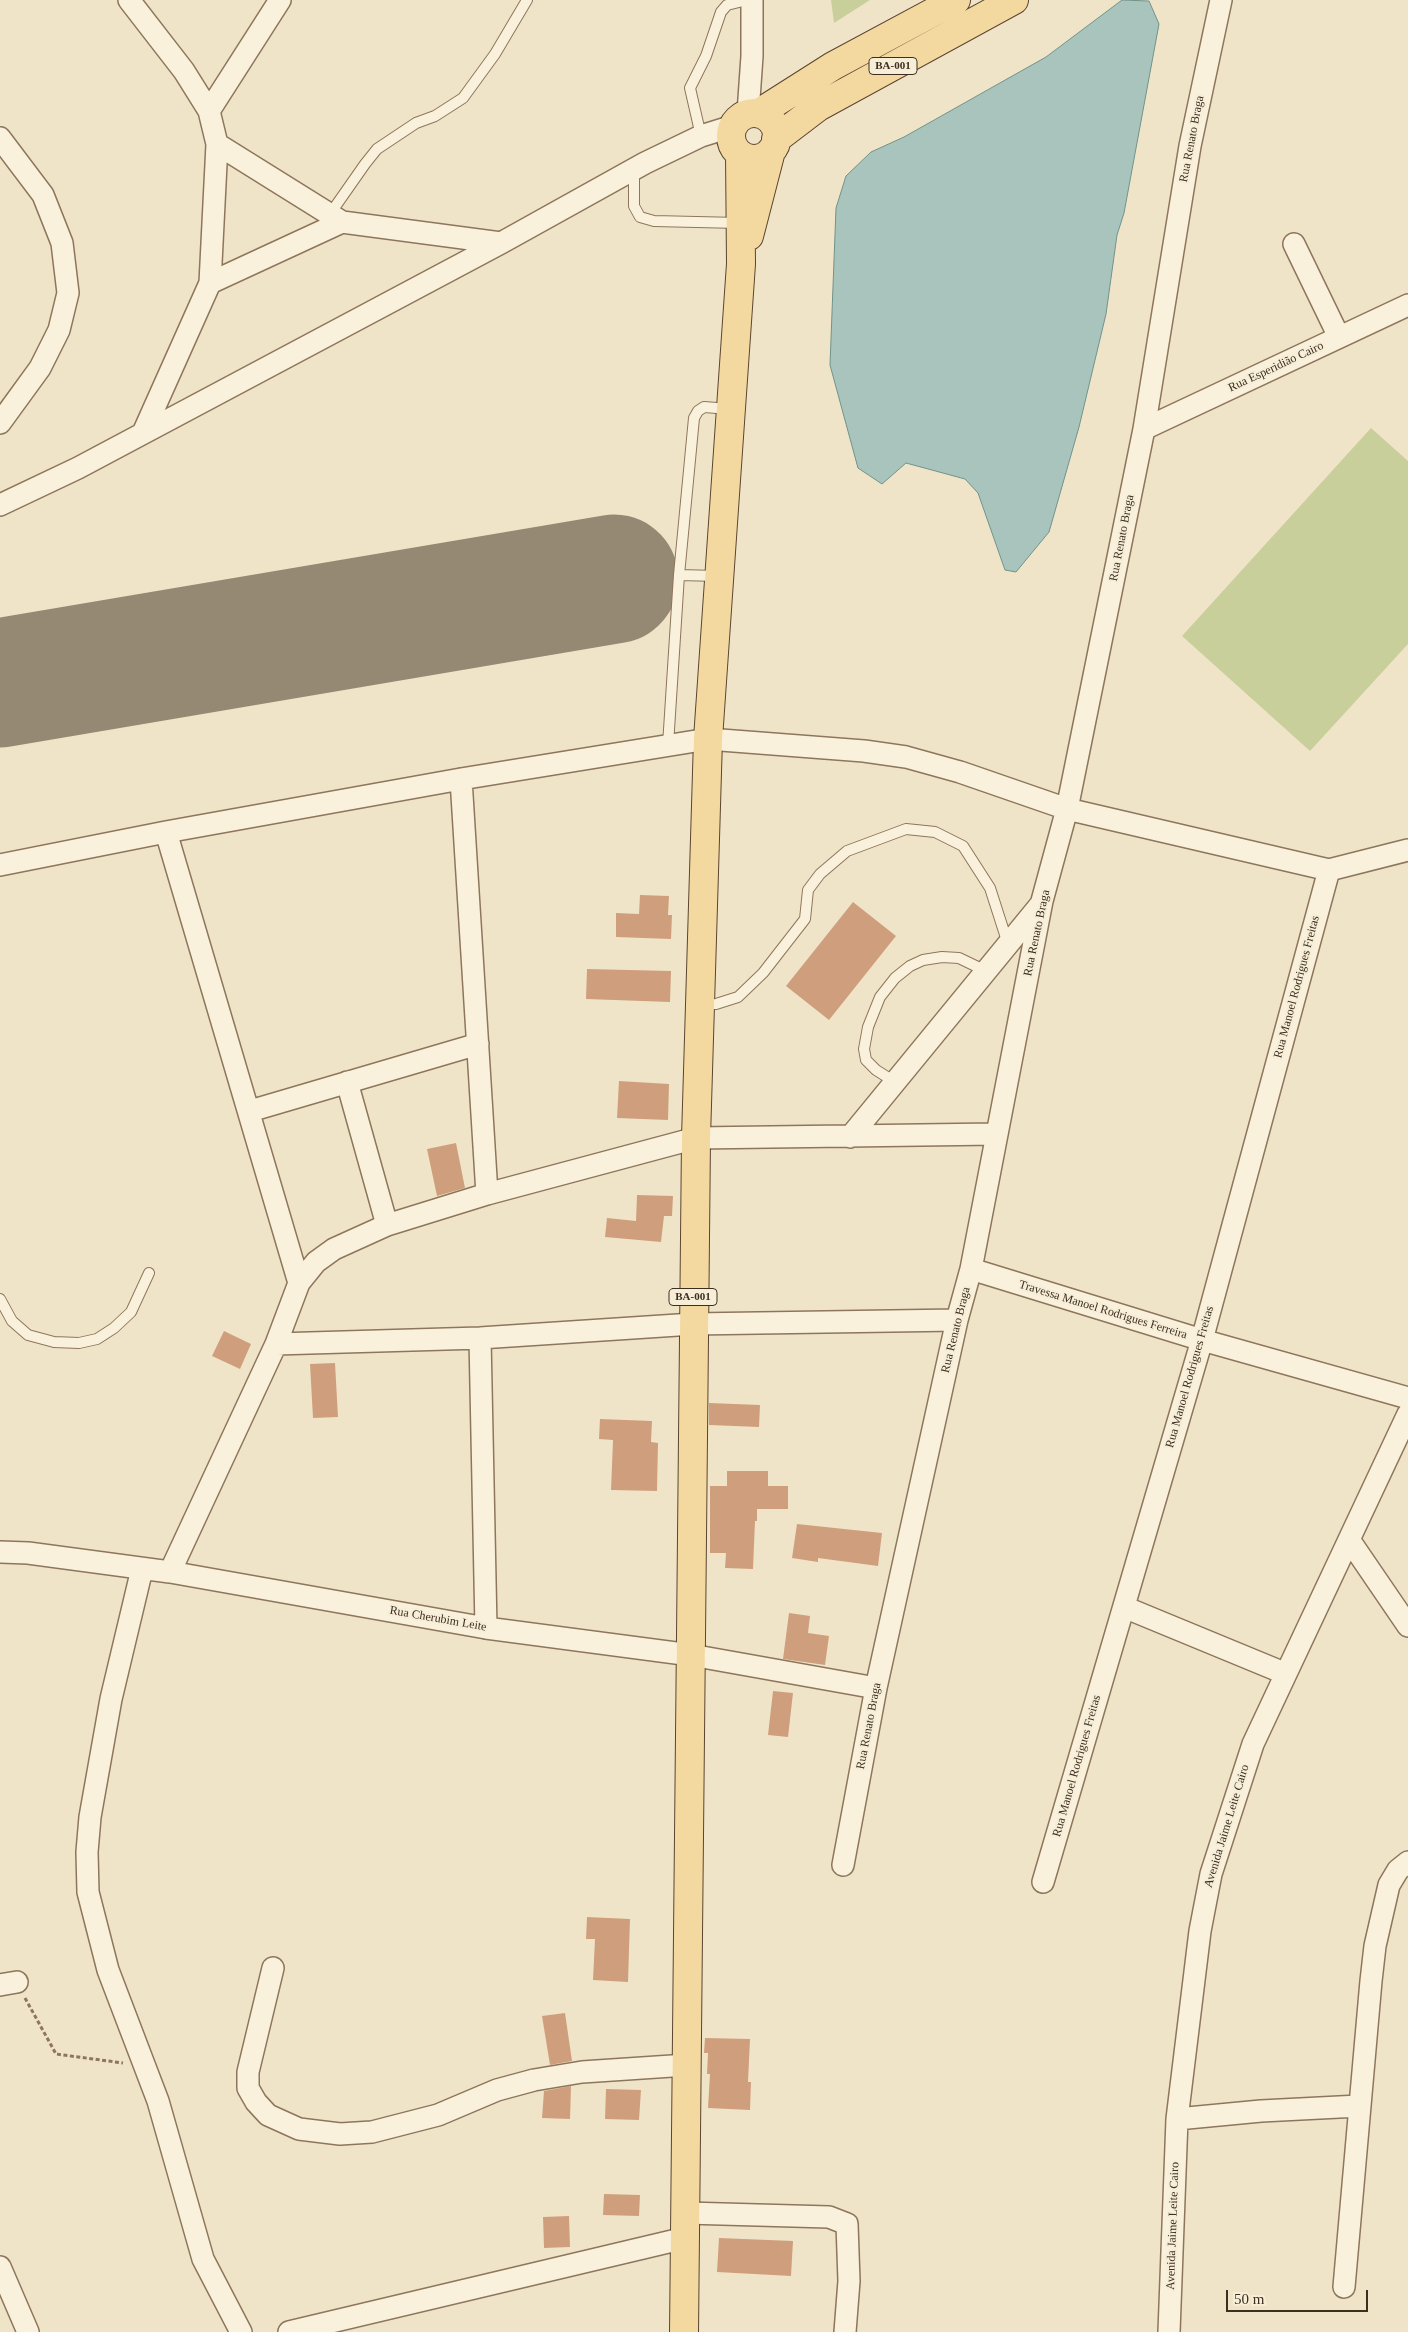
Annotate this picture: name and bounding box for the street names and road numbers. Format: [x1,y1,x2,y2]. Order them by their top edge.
road number: BA-001 [869,58,917,74]
street label: Rua Renato Braga [1177,94,1207,184]
street label: Rua Esperidião Cairo [1226,339,1326,395]
street label: Rua Renato Braga [1107,493,1137,583]
street label: Rua Renato Braga [1021,888,1053,978]
street label: Rua Manoel Rodrigues Freitas [1271,914,1323,1060]
street label: Travessa Manoel Rodrigues Ferreira [1017,1278,1189,1342]
street label: Rua Renato Braga [938,1286,974,1374]
road number: BA-001 [669,1288,717,1305]
street label: Rua Manoel Rodrigues Freitas [1163,1304,1217,1450]
street label: Rua Cherubim Leite [389,1603,487,1635]
street label: Rua Renato Braga [854,1681,884,1771]
street label: Rua Manoel Rodrigues Freitas [1050,1693,1104,1839]
street label: Avenida Jaime Leite Cairo [1201,1763,1253,1889]
street label: Avenida Jaime Leite Cairo [1164,2162,1182,2290]

